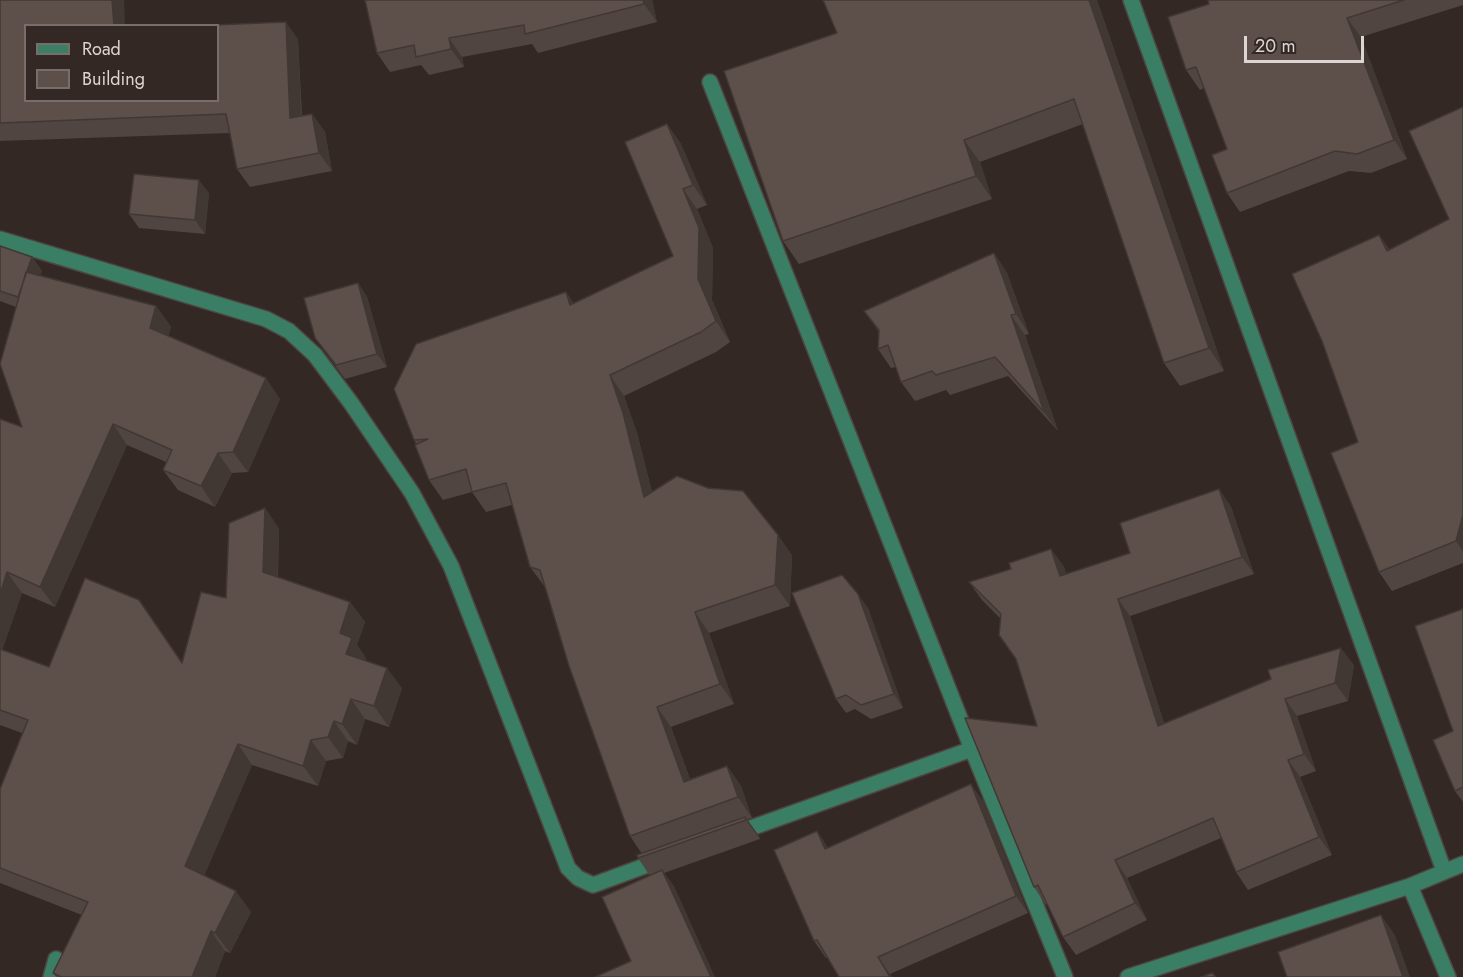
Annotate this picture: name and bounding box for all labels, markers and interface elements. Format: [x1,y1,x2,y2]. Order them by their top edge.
legend [24,24,219,102]
scale bar [1247,24,1367,62]
text: 20 m [1255,33,1295,59]
text: Road [82,36,121,62]
text: Building [82,66,145,92]

